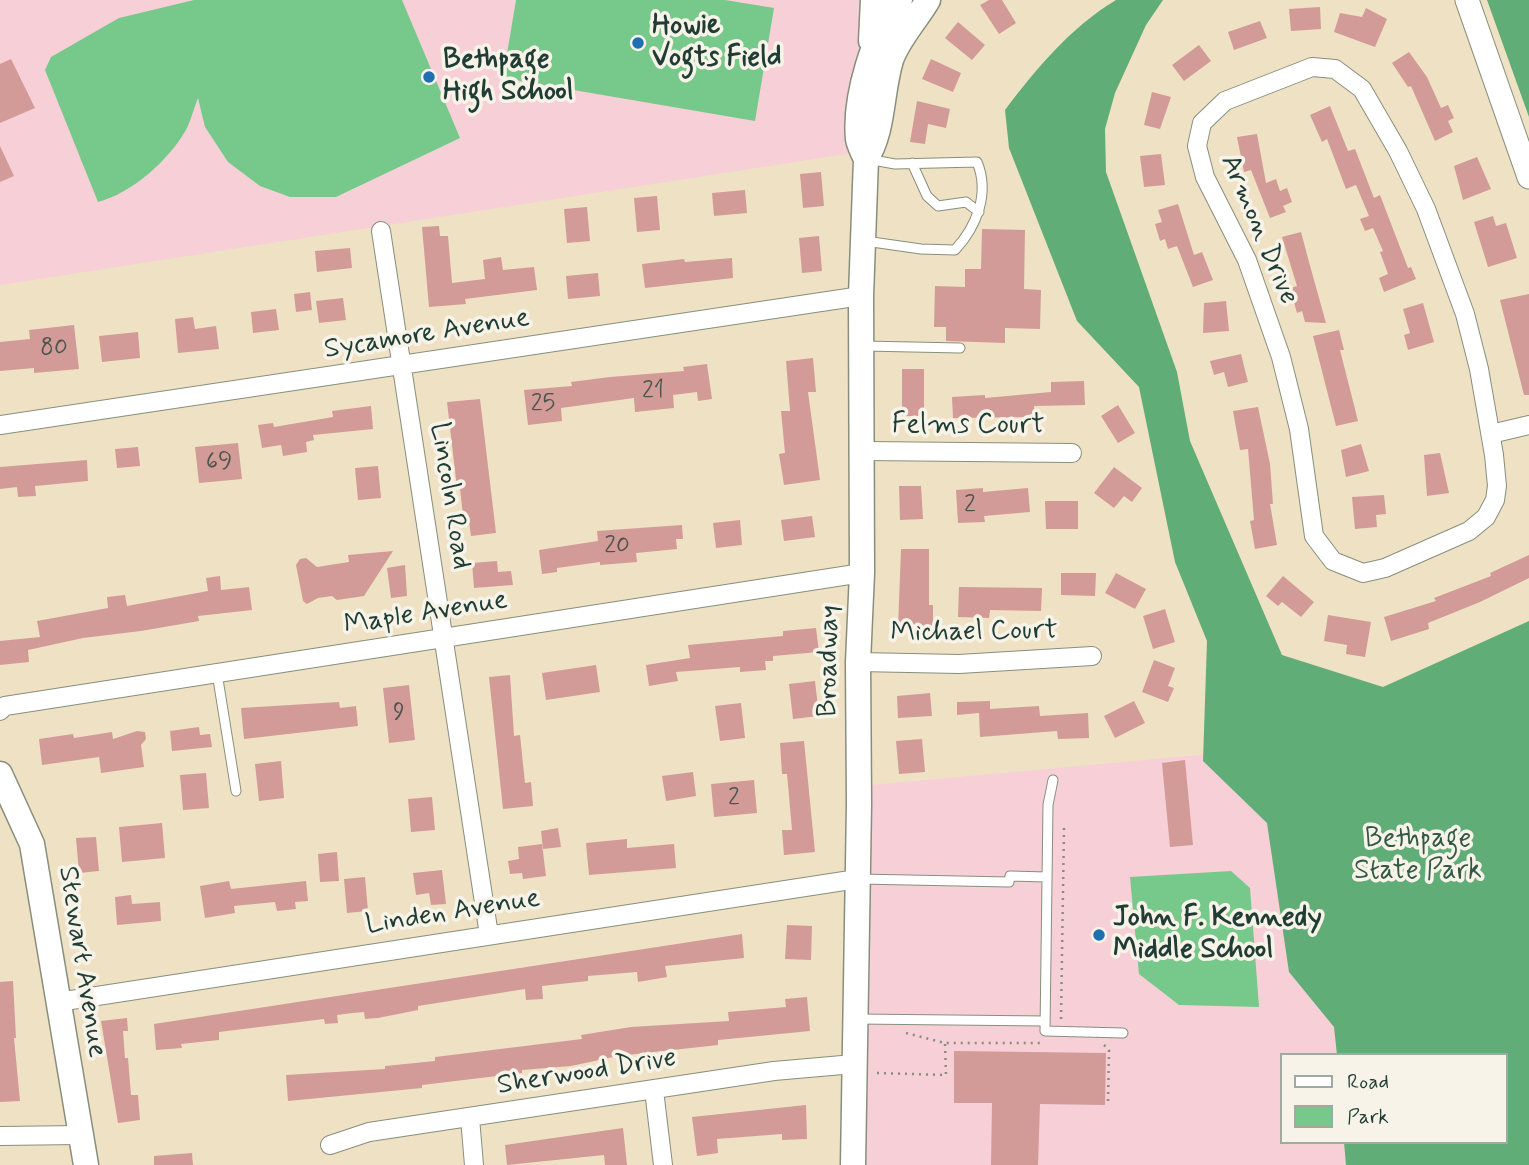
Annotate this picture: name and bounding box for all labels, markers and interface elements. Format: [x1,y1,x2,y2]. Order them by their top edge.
place label: Howie Vogts Field [652,10,782,76]
marker: Howie Vogts Field [630,35,646,51]
place label: Bethpage High School [443,44,573,110]
marker: Bethpage High School [421,69,437,85]
street label: Armon Drive [1211,150,1305,310]
street label: Sycamore Avenue [322,302,532,368]
house number: 80 [40,335,68,363]
house number: 21 [642,378,664,406]
house number: 25 [531,391,555,419]
street label: Felms Court [892,409,1044,443]
street label: Lincoln Road [421,420,477,572]
house number: 69 [206,449,232,477]
house number: 2 [964,492,976,520]
house number: 20 [604,533,630,561]
street label: Maple Avenue [342,584,510,644]
street label: Broadway [812,605,848,717]
street label: Michael Court [890,615,1058,651]
house number: 9 [393,700,405,728]
house number: 2 [728,785,740,813]
park label: Bethpage State Park [1354,823,1482,889]
street label: Stewart Avenue [49,864,113,1060]
street label: Linden Avenue [363,883,543,943]
place label: John F. Kennedy Middle School [1113,902,1322,968]
marker: John F. Kennedy Middle School [1091,927,1107,943]
street label: Sherwood Drive [495,1042,679,1104]
legend [1280,1053,1508,1144]
text: Road [1347,1068,1389,1096]
text: Park [1347,1103,1389,1131]

